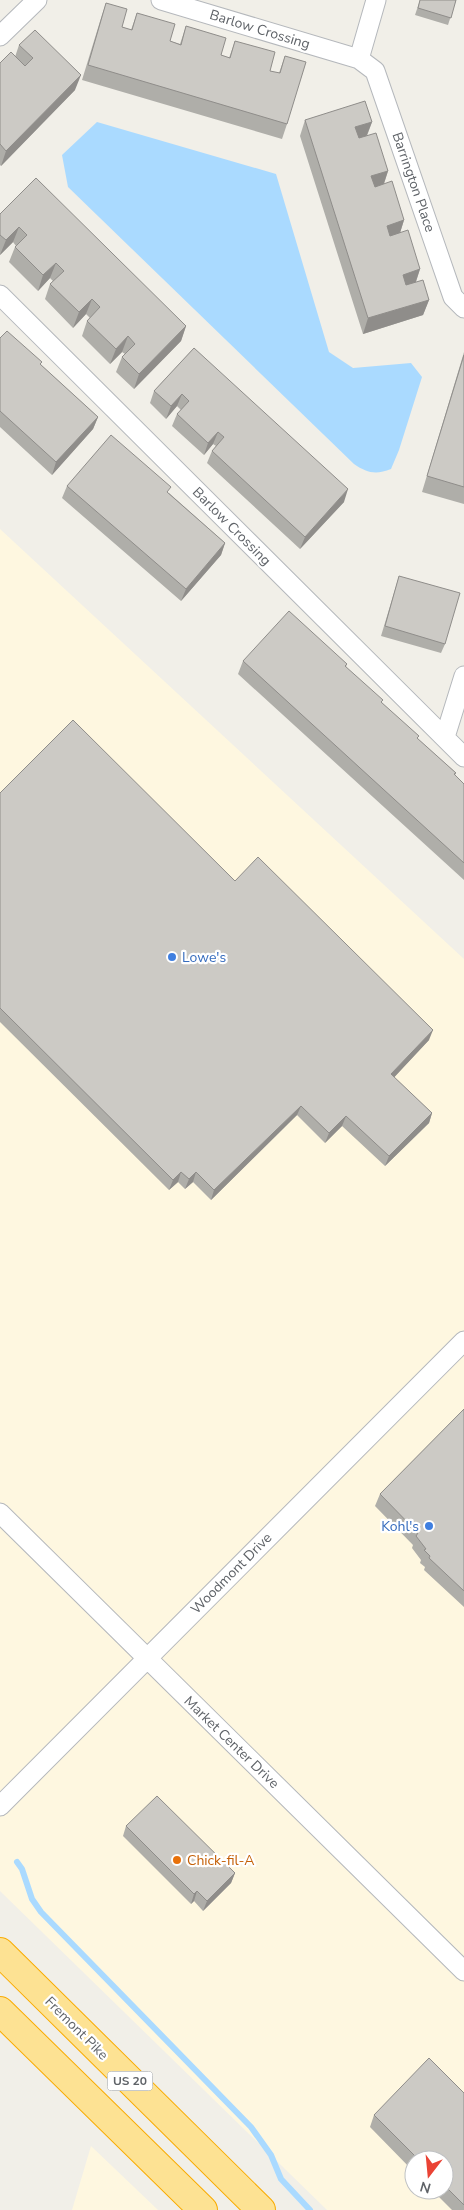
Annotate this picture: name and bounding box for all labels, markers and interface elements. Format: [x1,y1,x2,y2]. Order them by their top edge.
street label: Barlow Crossing [207,5,312,54]
street label: Barrington Place [388,130,440,235]
street label: Barlow Crossing [188,483,275,570]
place label: Lowe's [182,948,226,967]
marker: Lowe's [166,951,178,963]
place label: Kohl's [381,1517,419,1536]
marker: Kohl's [423,1520,435,1532]
street label: Woodmont Drive [187,1529,276,1618]
street label: Market Center Drive [180,1692,283,1793]
place label: Chick-fil-A [187,1851,254,1870]
marker: Chick-fil-A [171,1854,183,1866]
street label: Fremont Pike [41,1992,113,2064]
road number: US 20 [108,2072,152,2090]
north arrow [404,2150,454,2200]
text: N [418,2176,433,2198]

